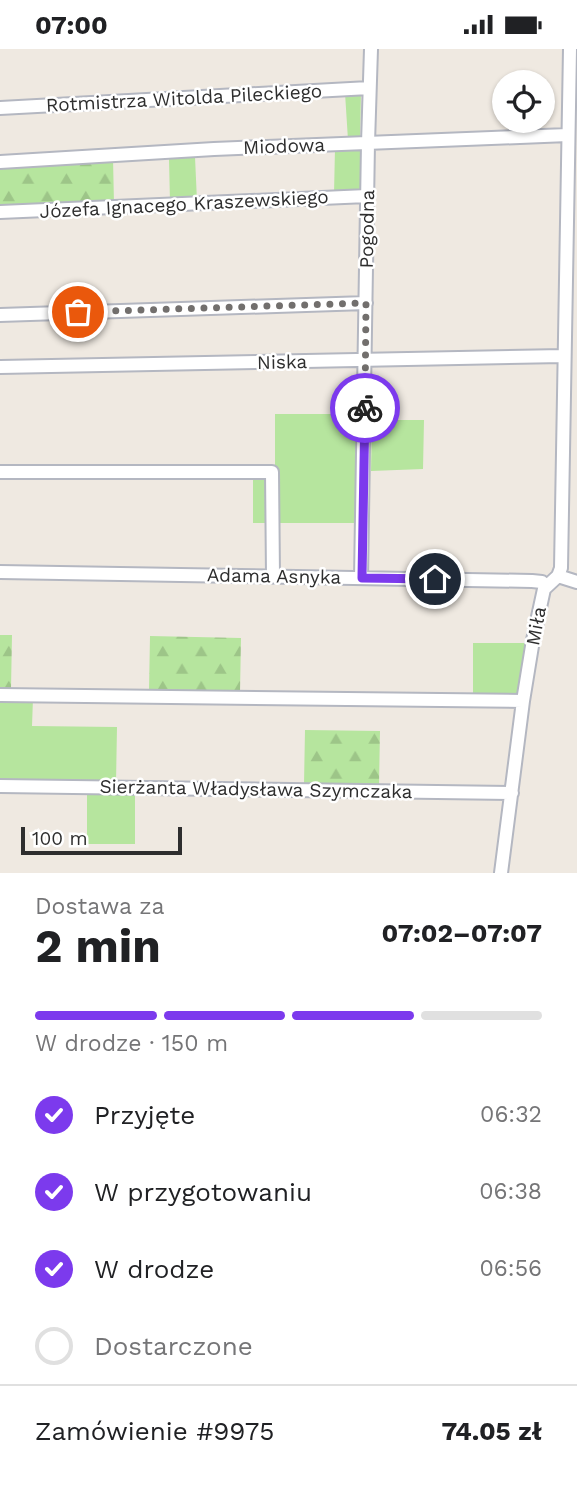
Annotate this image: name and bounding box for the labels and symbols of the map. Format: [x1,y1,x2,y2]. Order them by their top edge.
street label: Rotmistrza Witolda Pileckiego [45,79,323,117]
street label: Miodowa [243,133,326,159]
street label: Józefa Ignacego Kraszewskiego [39,185,329,223]
street label: Pogodna [355,189,379,269]
pin [48,282,108,342]
street label: Niska [257,350,308,374]
courier [330,373,400,443]
pin [405,549,465,609]
street label: Adama Asnyka [207,563,342,589]
street label: Miła [521,604,551,647]
street label: Sierżanta Władysława Szymczaka [99,775,413,803]
scale bar [21,824,182,856]

